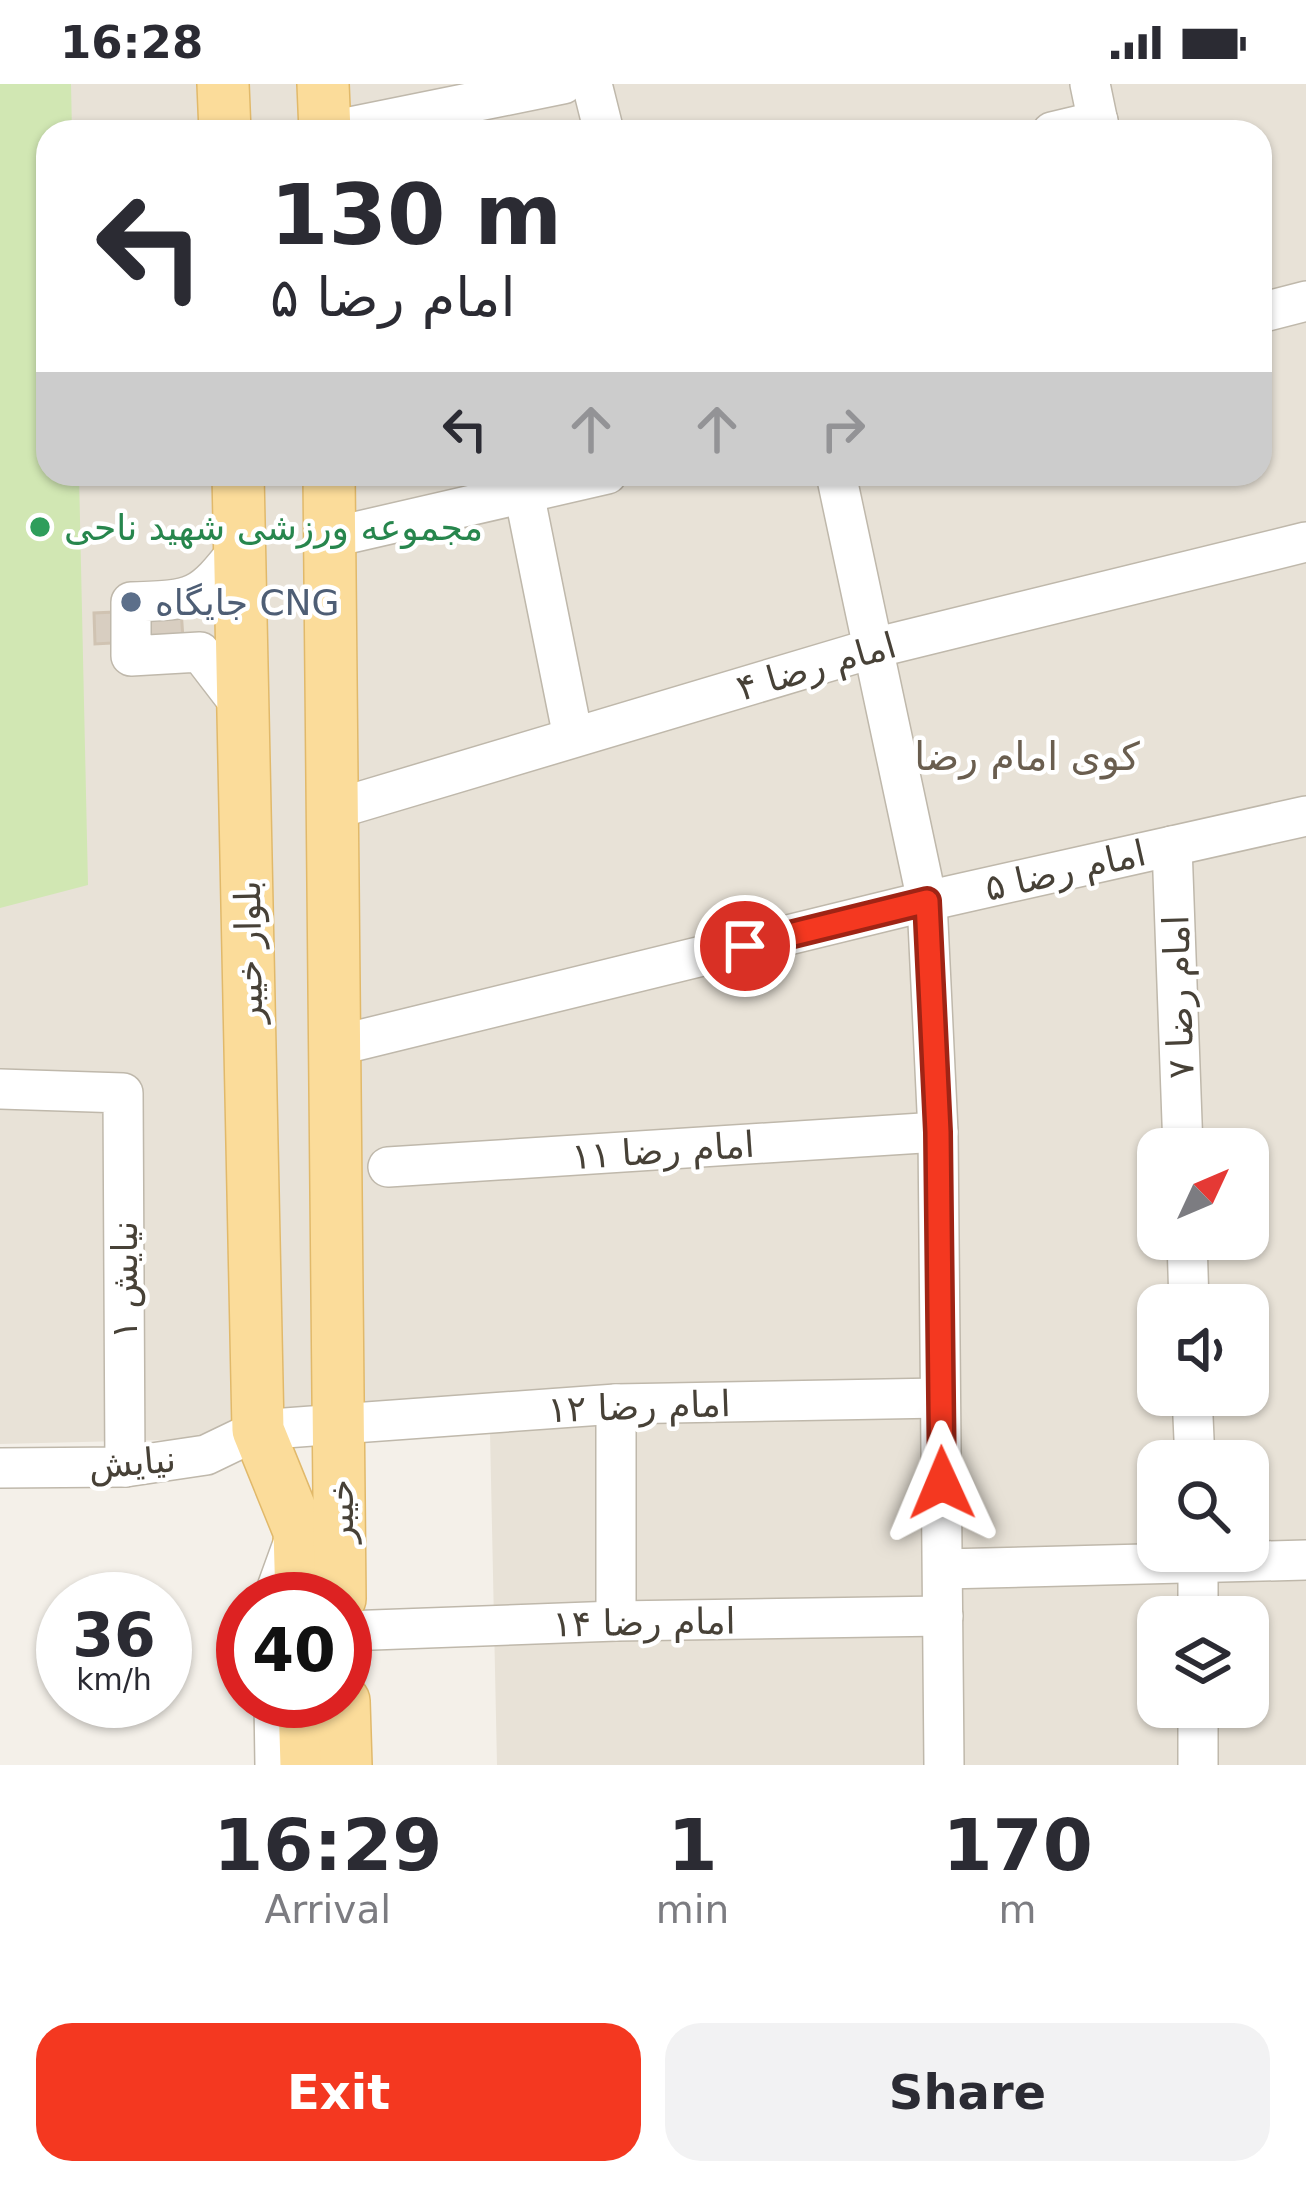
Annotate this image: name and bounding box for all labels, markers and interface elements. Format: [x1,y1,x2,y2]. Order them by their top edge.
text: 16:28 [60,16,203,69]
text: 130 m [270,166,562,264]
icon: left [72,168,228,324]
text: امام رضا ۵ [270,266,516,329]
icon: left [432,396,498,462]
icon: ahead [558,396,624,462]
icon: ahead [684,396,750,462]
icon: right [810,396,876,462]
place label: مجموعه ورزشی شهید ناحی [64,507,483,549]
marker: مجموعه ورزشی شهید ناحی [27,514,53,540]
place label: جایگاه CNG [155,582,339,623]
marker: جایگاه CNG [118,589,144,615]
street label: امام رضا ۴ [732,624,901,710]
district label: کوی امام رضا [914,734,1140,780]
street label: امام رضا ۵ [981,832,1150,910]
street label: بلوار خیبر [227,880,271,1026]
pin [694,895,796,997]
icon: arrive [712,913,778,979]
street label: امام رضا ۷ [1155,914,1203,1079]
street label: امام رضا ۱۱ [570,1124,756,1178]
north arrow [1137,1128,1269,1260]
map controls [1137,1128,1269,1728]
street label: نیایش ۱ [104,1221,146,1339]
button: sound [1137,1284,1269,1416]
street label: امام رضا ۱۲ [547,1383,731,1431]
position arrow [879,1420,1005,1546]
street label: نیایش [87,1438,178,1488]
button: search [1137,1440,1269,1572]
street label: خیبر [320,1479,362,1545]
speed limit sign: 40 [216,1572,372,1728]
button: layers [1137,1596,1269,1728]
text: 36 [72,1600,156,1670]
street label: امام رضا ۱۴ [552,1600,736,1646]
text: km/h [76,1662,152,1697]
text: 16:29 [213,1803,442,1887]
text: 1 [667,1803,717,1887]
text: 170 [942,1803,1093,1887]
text: Arrival [264,1887,391,1932]
text: min [656,1887,729,1932]
text: m [999,1887,1037,1932]
button: Exit [36,2023,641,2161]
button: Share [665,2023,1270,2161]

